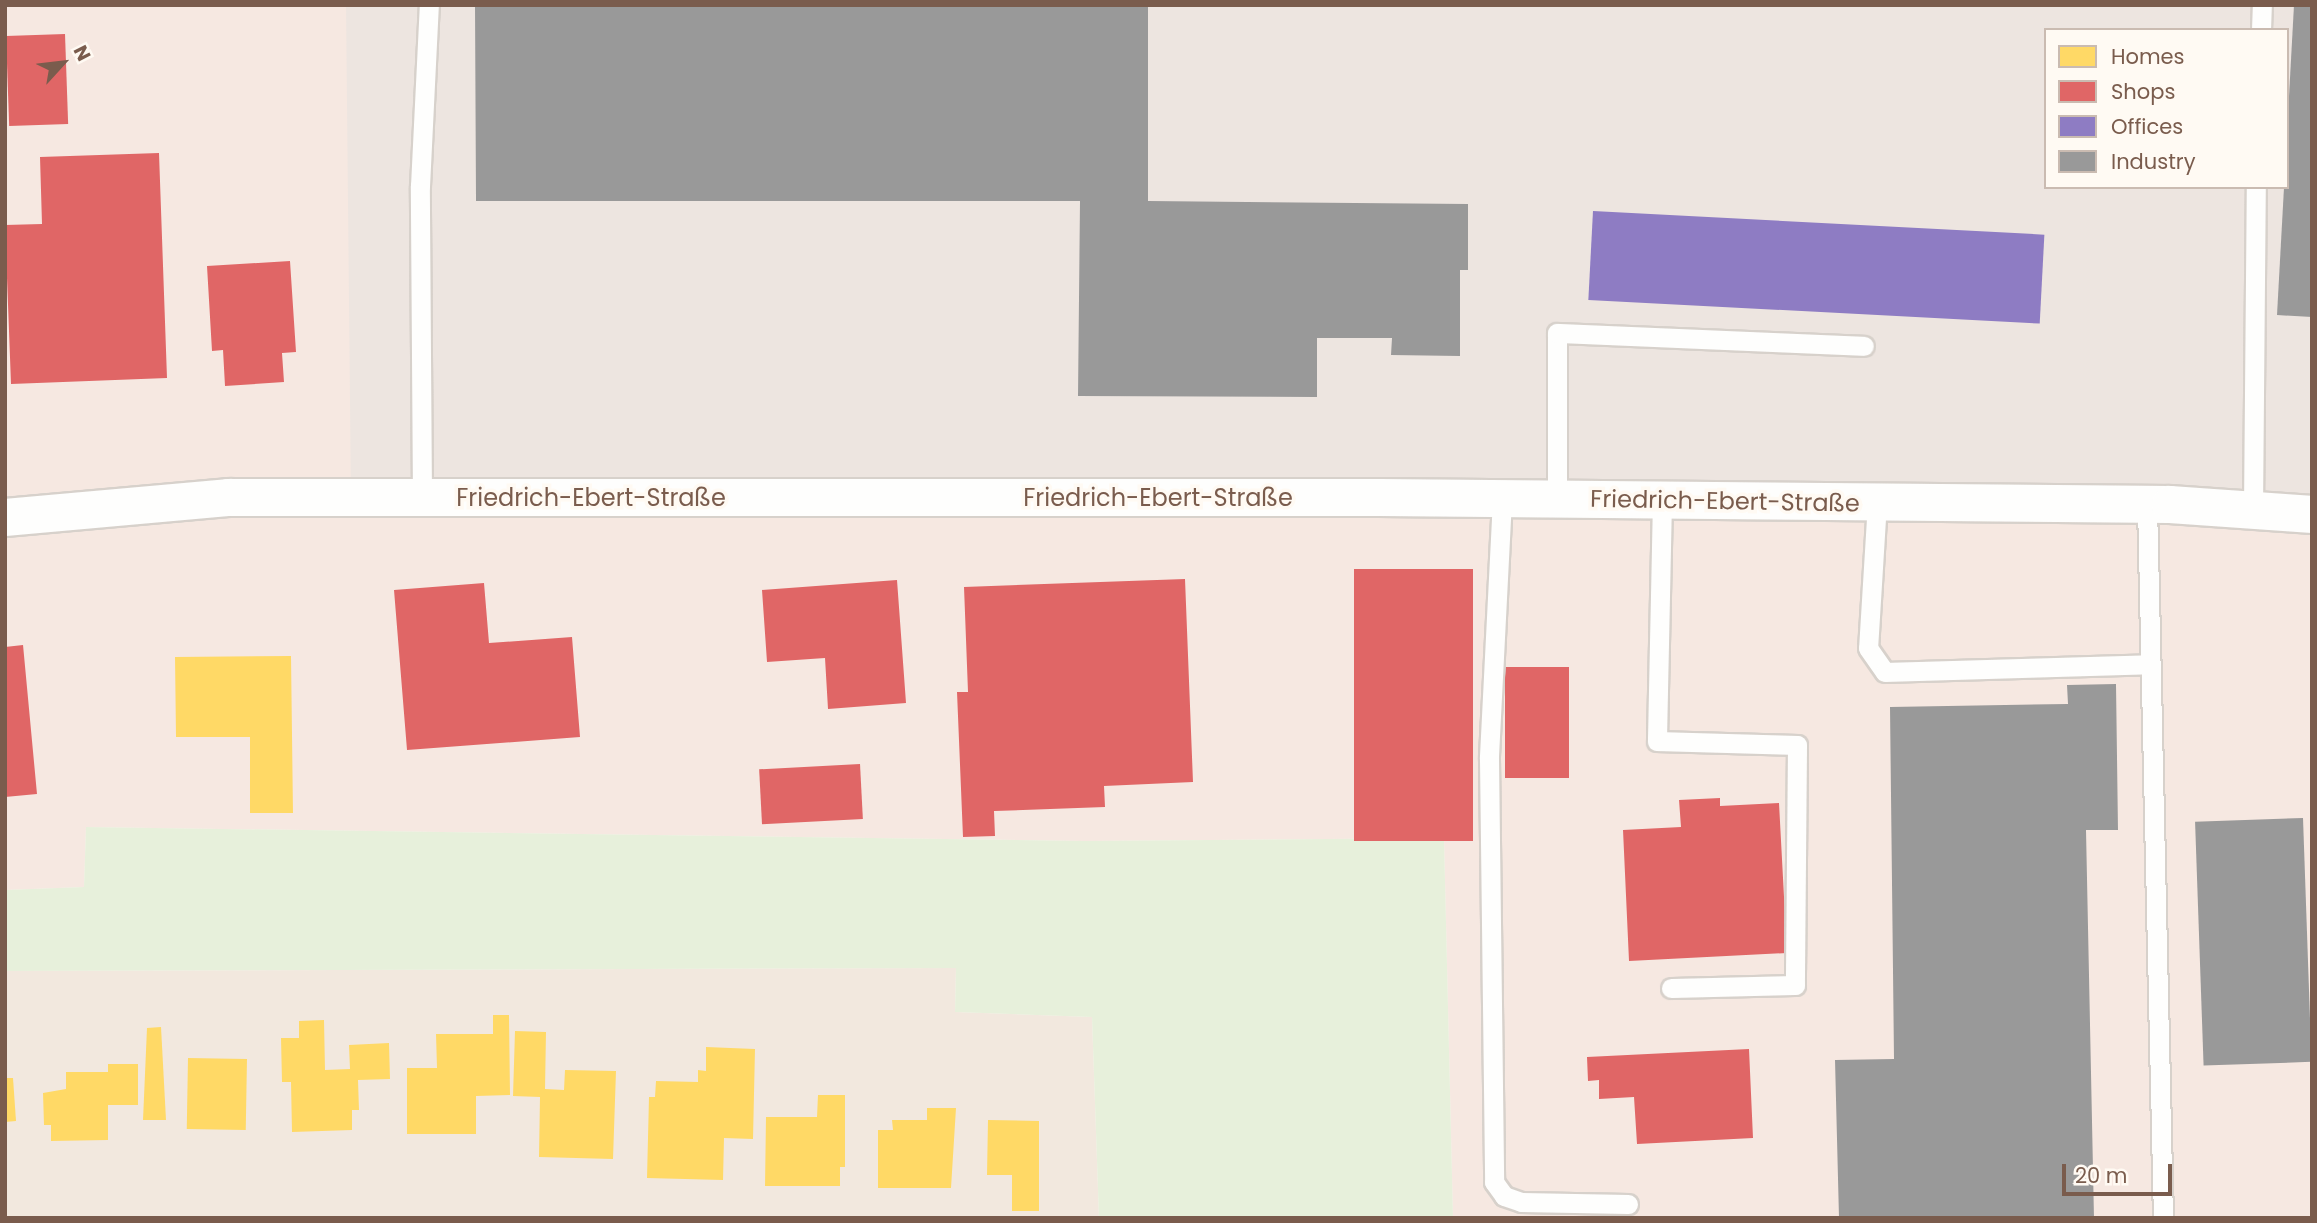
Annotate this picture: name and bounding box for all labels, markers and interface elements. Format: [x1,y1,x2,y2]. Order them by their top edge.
north arrow [28,28,98,98]
legend [2044,28,2289,189]
text: N [67,41,97,66]
text: Homes [2111,42,2185,71]
text: Shops [2111,77,2175,106]
text: Offices [2111,112,2183,141]
text: Industry [2111,147,2196,176]
street label: Friedrich-Ebert-Straße [456,484,726,512]
street label: Friedrich-Ebert-Straße [1023,484,1293,512]
street label: Friedrich-Ebert-Straße [1590,484,1860,518]
scale bar [2065,1150,2175,1194]
text: 20 m [2075,1161,2128,1190]

